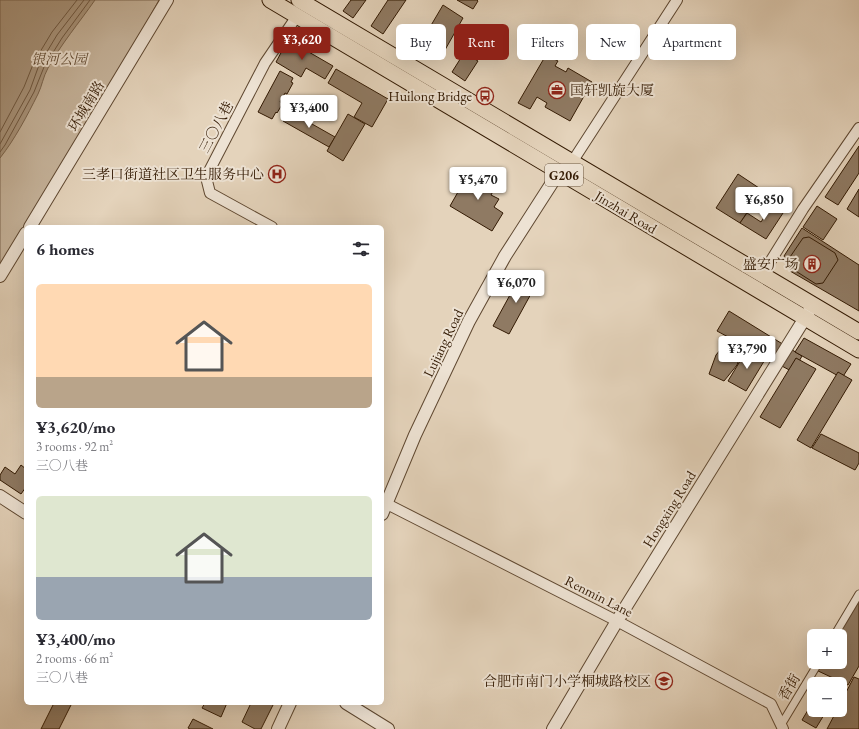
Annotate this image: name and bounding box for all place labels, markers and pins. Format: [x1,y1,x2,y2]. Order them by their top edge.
pin: ¥3,620 [269,27,335,61]
office icon: 国轩凯旋大厦 [547,80,567,100]
place label: 国轩凯旋大厦 [570,81,654,99]
bus stop icon: Huilong Bridge [475,86,495,106]
place label: Huilong Bridge [388,87,473,105]
pin: ¥3,400 [276,95,342,129]
hospital icon: 三孝口街道社区卫生服务中心 [267,164,287,184]
place label: 三孝口街道社区卫生服务中心 [82,165,264,183]
pin: ¥5,470 [445,167,511,201]
pin: ¥6,850 [731,187,797,221]
building icon: 盛安广场 [802,254,822,274]
place label: 盛安广场 [743,255,799,273]
pin: ¥6,070 [483,270,549,304]
pin: ¥3,790 [714,336,780,370]
school or university icon: 合肥市南门小学桐城路校区 [654,671,674,691]
place label: 合肥市南门小学桐城路校区 [483,672,651,690]

